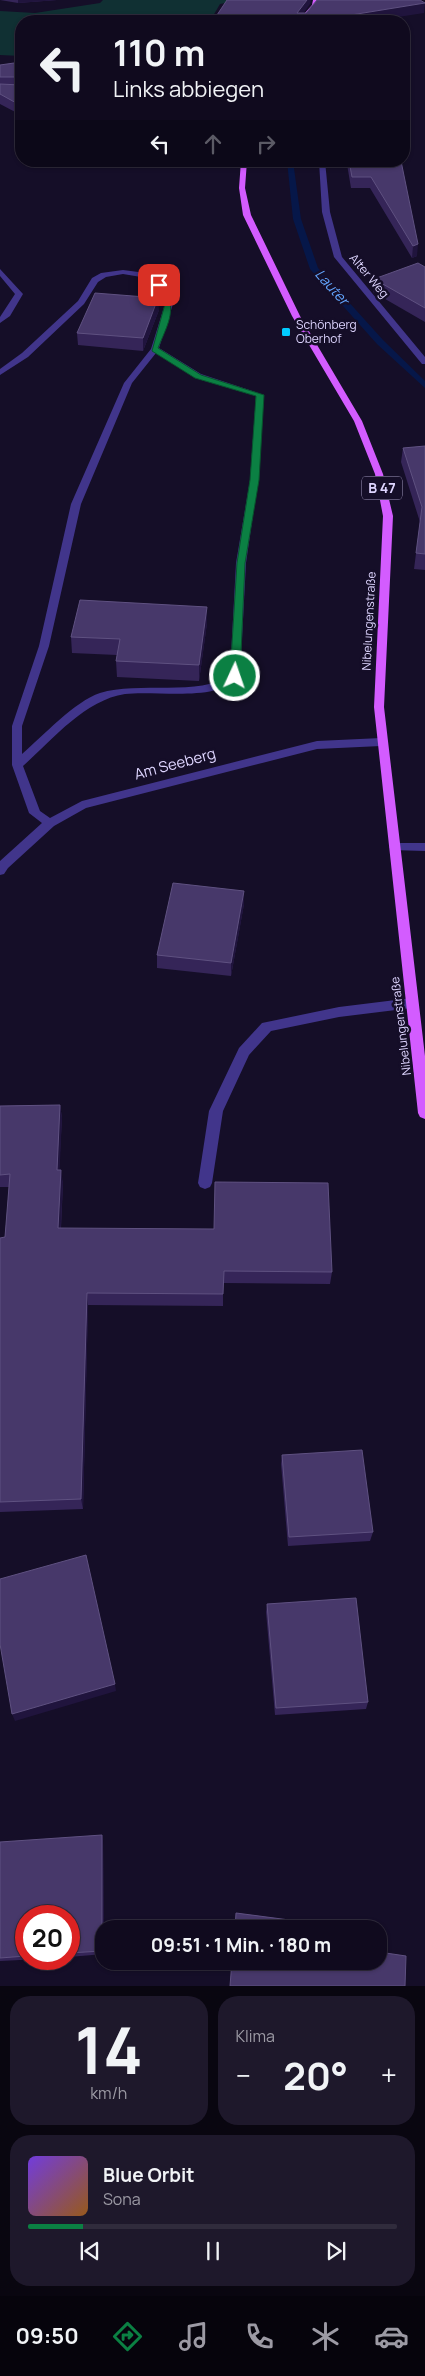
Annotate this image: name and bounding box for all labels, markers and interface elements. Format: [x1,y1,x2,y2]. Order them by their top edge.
text: 110 m [113,29,205,77]
icon: left [30,35,95,100]
text: Links abbiegen [113,74,264,104]
icon: left [146,130,174,158]
icon: ahead [199,130,227,158]
icon: right [252,130,280,158]
street label: Alter Weg [346,250,393,302]
pin [138,264,180,306]
water label: Lauter [311,265,355,310]
icon: arrive [145,271,173,299]
place label: Schönberg Oberhof [296,316,357,347]
marker: Schönberg Oberhof [280,326,292,338]
road number: B 47 [362,476,402,499]
street label: Nibelungenstraße [357,571,380,671]
position arrow [208,649,260,701]
street label: Am Seeberg [132,743,218,784]
street label: Nibelungenstraße [386,976,415,1076]
speed limit sign: 20 [15,1905,80,1970]
text: 09:51 · 1 Min. · 180 m [151,1932,331,1958]
text: 14 [75,2005,143,2094]
text: Klima [236,2025,275,2047]
text: 20° [283,2049,348,2101]
text: − [236,2056,251,2094]
text: + [381,2056,397,2094]
text: km/h [90,2082,127,2104]
text: Blue Orbit [103,2162,195,2188]
text: Sona [103,2188,141,2210]
icon: previous [76,2237,104,2265]
icon: pause [199,2237,227,2265]
icon: next [322,2237,350,2265]
icon: directions [110,2319,145,2354]
icon: music [176,2319,211,2354]
icon: phone [242,2319,277,2354]
icon: climate [308,2319,343,2354]
icon: car [374,2319,409,2354]
text: 09:50 [16,2321,79,2351]

